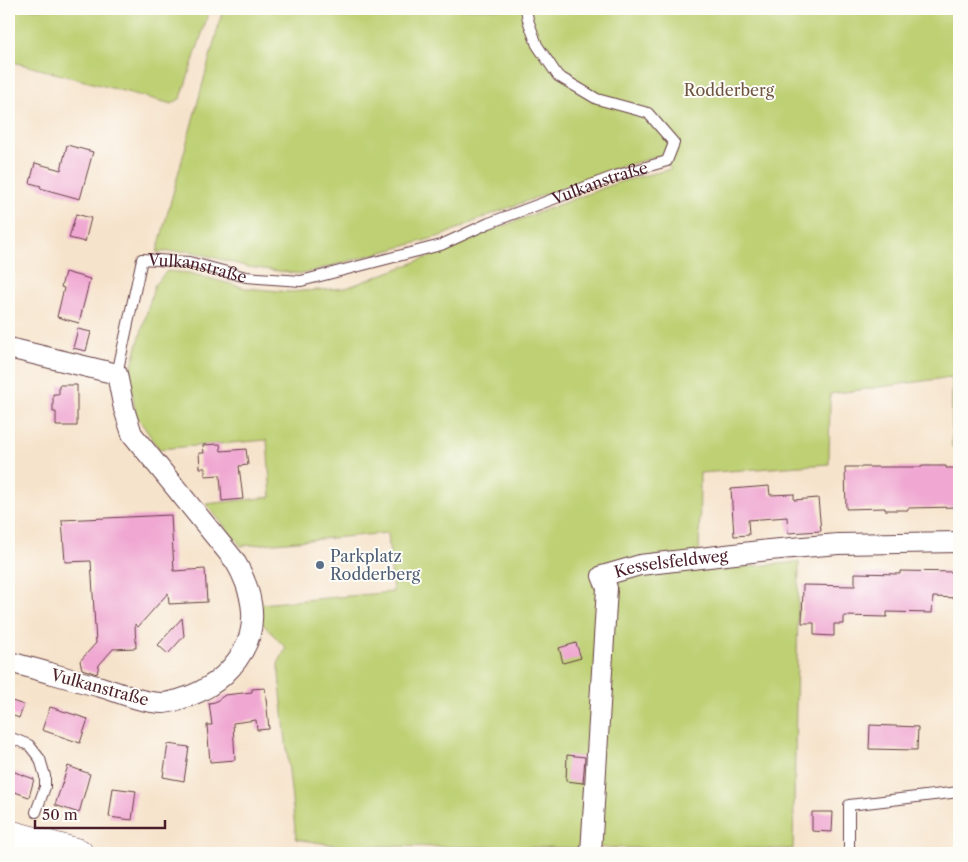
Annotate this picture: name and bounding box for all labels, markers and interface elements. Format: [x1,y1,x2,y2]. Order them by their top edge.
park label: Rodderberg [684,80,775,100]
street label: Vulkanstraße [548,157,650,209]
street label: Vulkanstraße [146,249,249,287]
street label: Kesselsfeldweg [612,545,729,582]
place label: Parkplatz Rodderberg [330,546,421,584]
marker: Parkplatz Rodderberg [314,559,326,571]
street label: Vulkanstraße [48,664,151,710]
scale bar [35,797,165,829]
text: 50 m [42,805,78,824]

